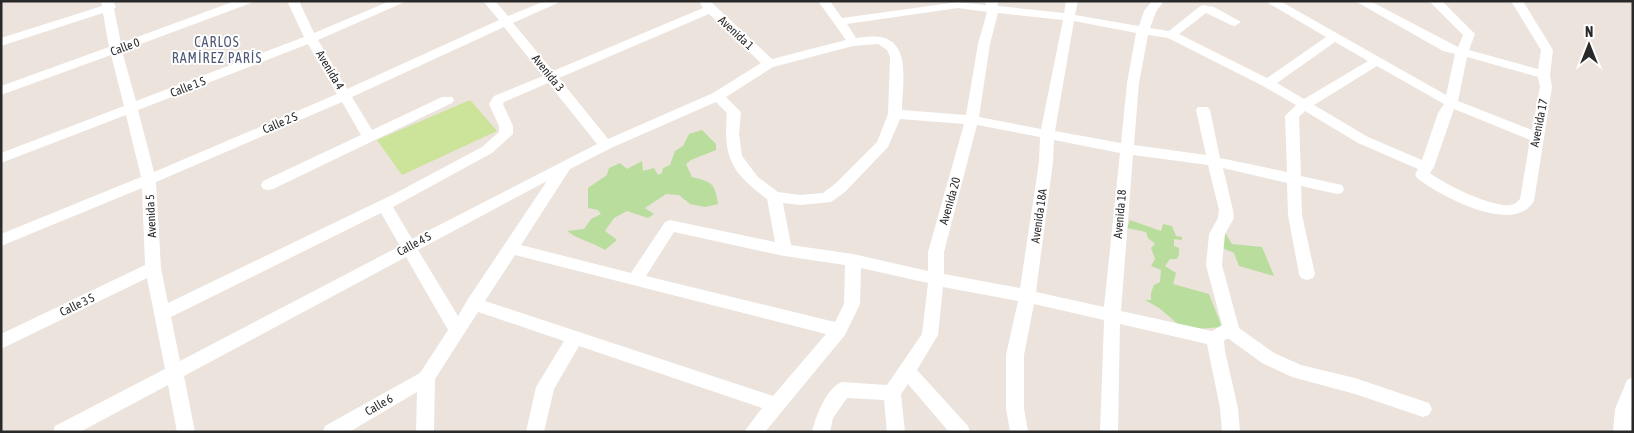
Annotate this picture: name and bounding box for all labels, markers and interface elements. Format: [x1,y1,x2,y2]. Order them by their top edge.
street label: Avenida 1 [715,13,757,53]
north arrow [1564,20,1614,70]
text: N [1585,24,1593,40]
district label: CARLOS RAMÍREZ PARÍS [172,34,262,66]
street label: Calle 0 [109,35,142,59]
street label: Avenida 4 [313,48,347,92]
street label: Avenida 3 [529,52,567,94]
street label: Calle 1 S [168,74,208,100]
street label: Avenida 17 [1527,97,1551,148]
street label: Calle 2 S [260,109,300,137]
street label: Avenida 20 [937,175,964,226]
street label: Avenida 18A [1028,188,1050,244]
street label: Avenida 18 [1111,189,1129,239]
street label: Avenida 5 [143,194,159,238]
street label: Calle 4 S [395,229,433,259]
street label: Calle 3 S [57,291,97,319]
street label: Calle 6 [363,391,396,419]

